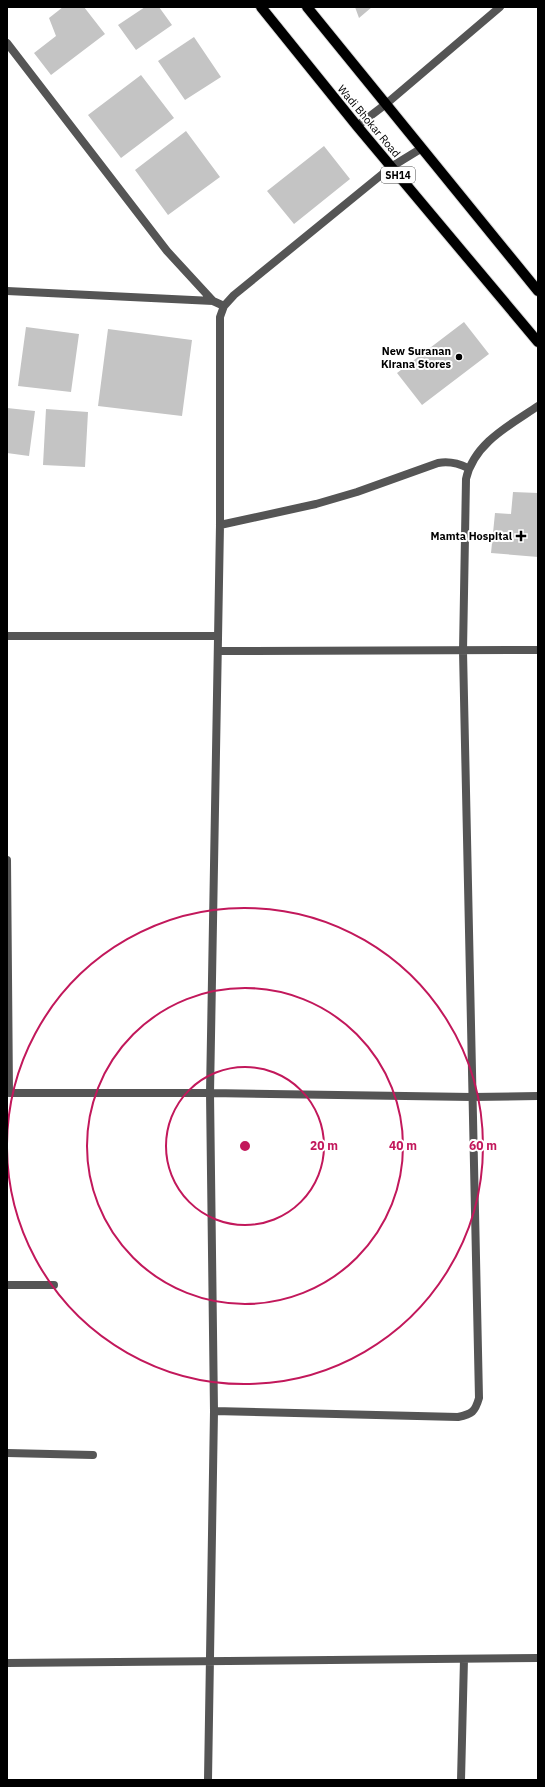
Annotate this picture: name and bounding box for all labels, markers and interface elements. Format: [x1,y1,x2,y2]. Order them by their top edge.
street label: Wadi Bhokar Road [335,82,403,160]
road number: SH14 [381,167,415,183]
place label: New Suranan Kirana Stores [381,344,451,371]
marker: New Suranan Kirana Stores [454,352,464,362]
place label: Mamta Hospital [430,529,513,543]
marker: Mamta Hospital [515,530,527,542]
text: 20 m [310,1138,338,1153]
text: 40 m [389,1138,417,1153]
text: 60 m [469,1138,497,1153]
centre of rings [238,1139,252,1153]

